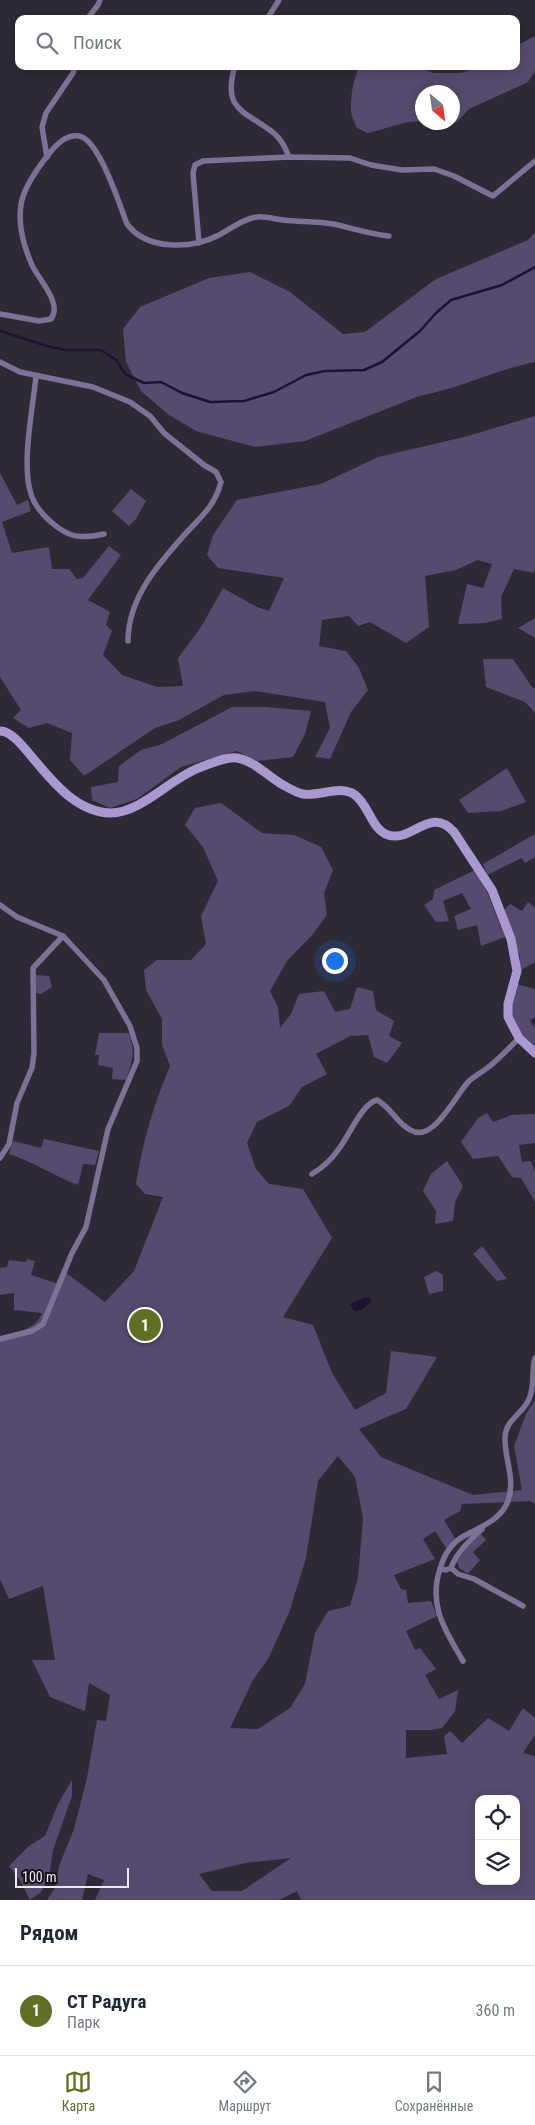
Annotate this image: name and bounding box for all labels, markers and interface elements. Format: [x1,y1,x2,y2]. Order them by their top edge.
search box [15,15,520,70]
icon: search [33,29,61,57]
text: Поиск [73,31,122,54]
north arrow [415,85,460,130]
your location [322,948,348,974]
pin: 1 [129,1306,161,1344]
map controls [475,1795,520,1885]
button: locate [475,1795,520,1840]
button: layers [475,1840,520,1885]
scale bar [15,1865,129,1888]
text: 100 m [22,1869,57,1885]
text: Рядом [20,1921,79,1945]
text: СТ Радуга [67,1990,147,2013]
text: 1 [32,2001,40,2020]
text: 360 m [476,2001,515,2020]
text: Парк [67,2013,100,2032]
tab: Карта [62,2068,95,2114]
tab: Маршрут [219,2068,271,2114]
tab: Сохранённые [395,2068,473,2114]

